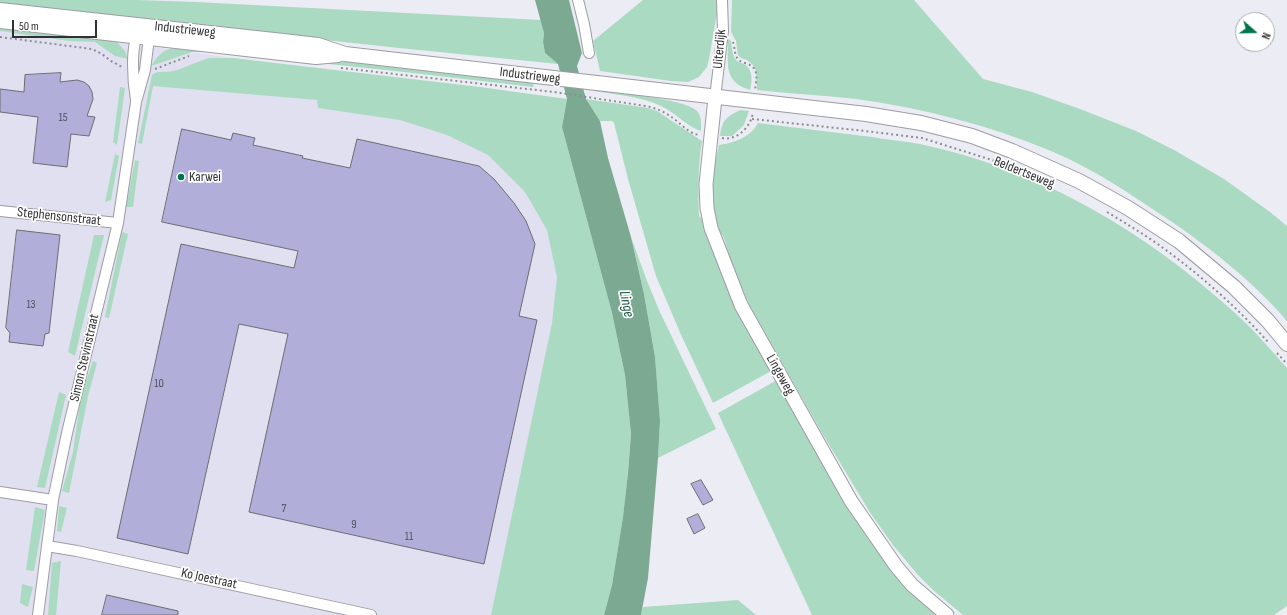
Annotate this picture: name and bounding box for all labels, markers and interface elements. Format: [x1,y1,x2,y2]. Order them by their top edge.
scale bar [14,12,99,38]
north arrow [1235,12,1275,52]
street label: Industrieweg [154,18,216,42]
text: 50 m [19,19,39,34]
street label: Uiterdijk [710,29,730,69]
text: N [1259,31,1273,41]
street label: Industrieweg [499,64,561,88]
house number: 15 [58,111,68,125]
street label: Beldertseweg [991,153,1057,193]
place label: Karwei [189,169,221,185]
marker: Karwei [176,172,186,182]
street label: Stephensonstraat [16,204,102,230]
water label: Linge [615,289,637,319]
house number: 13 [26,298,36,312]
street label: Simon Stevinstraat [67,313,103,403]
street label: Lingeweg [762,352,798,398]
house number: 10 [154,377,164,391]
house number: 7 [282,502,286,516]
house number: 9 [351,518,357,532]
house number: 11 [405,530,413,544]
street label: Ko Joestraat [180,565,238,593]

